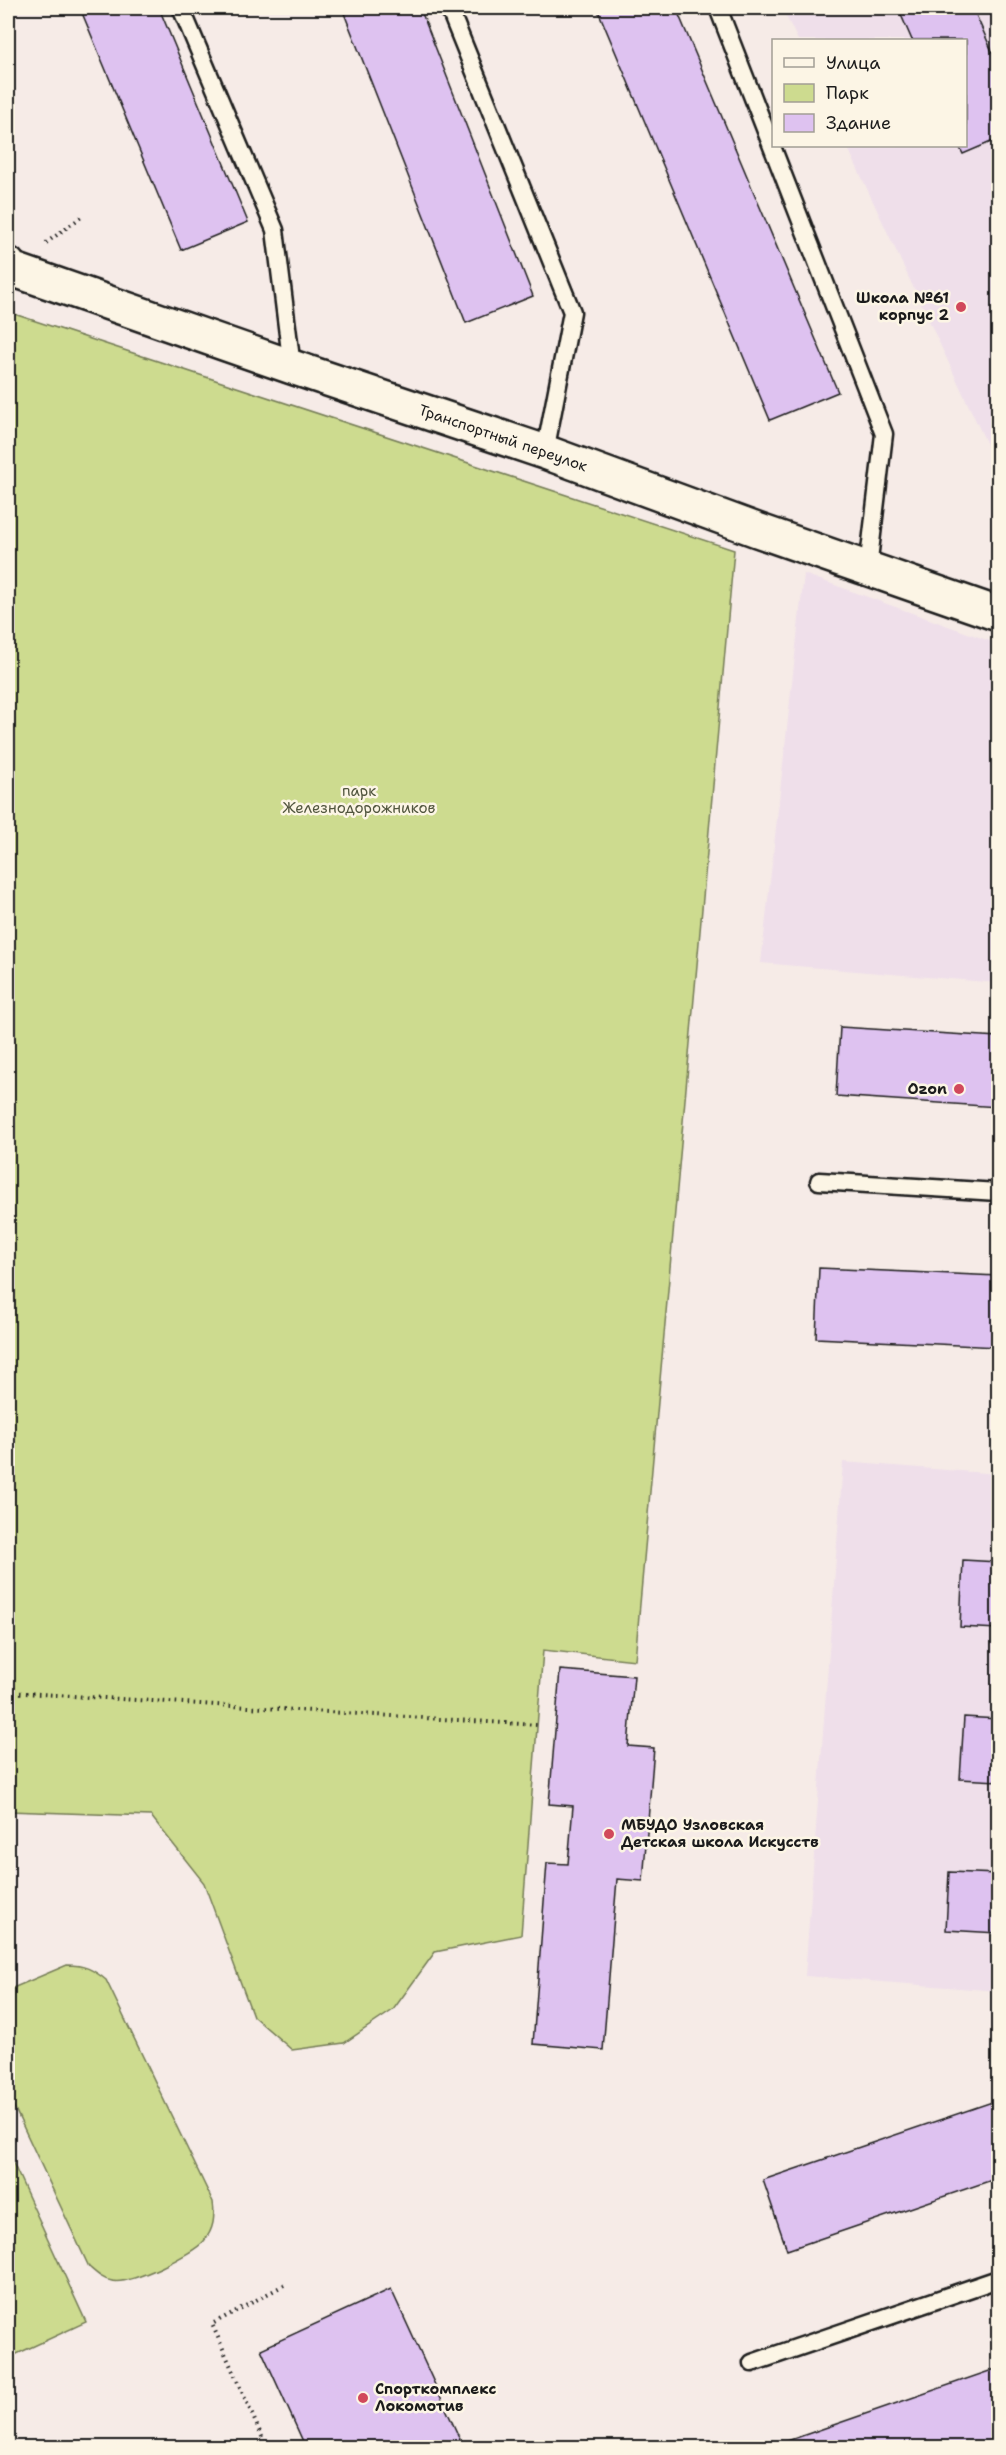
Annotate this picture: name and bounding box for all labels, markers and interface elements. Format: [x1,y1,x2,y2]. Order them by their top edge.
legend [772,39,967,147]
text: Улица [826,51,880,75]
text: Парк [826,81,869,105]
text: Здание [826,111,891,135]
place label: Школа №61 корпус 2 [856,288,949,325]
marker: Школа №61 корпус 2 [954,300,968,314]
street label: Транспортный переулок [416,400,590,476]
park label: парк Железнодорожников [283,781,436,818]
place label: Ozon [907,1079,947,1099]
marker: Ozon [952,1082,966,1096]
place label: МБУДО Узловская Детская школа Искусств [621,1815,819,1852]
marker: МБУДО Узловская Детская школа Искусств [602,1827,616,1841]
place label: Спорткомплекс Локомотив [375,2379,497,2416]
marker: Спорткомплекс Локомотив [356,2391,370,2405]

